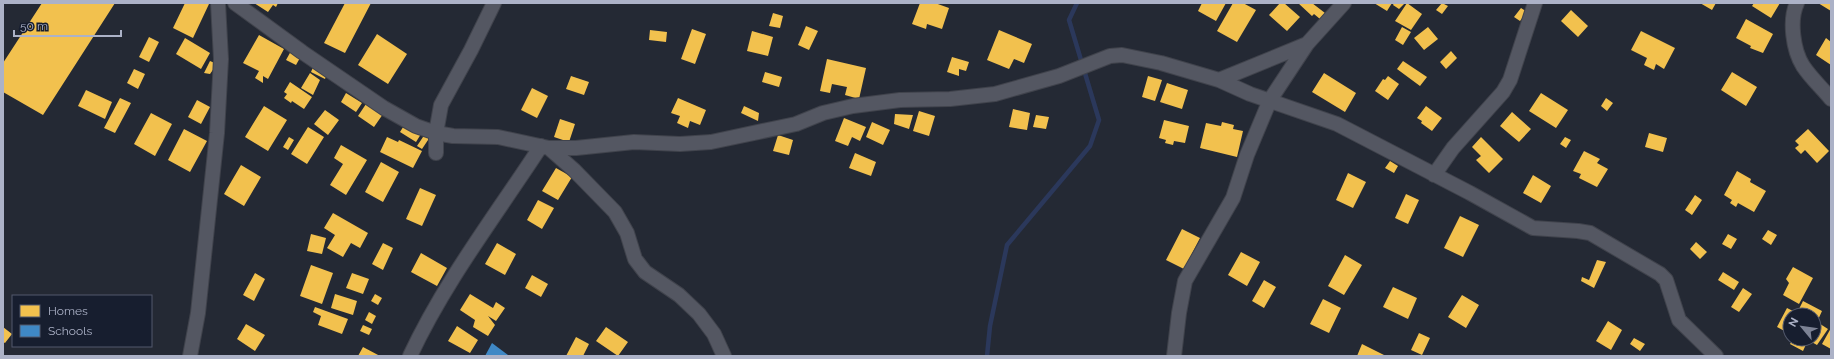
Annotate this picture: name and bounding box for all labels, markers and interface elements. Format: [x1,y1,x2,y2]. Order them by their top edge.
scale bar [14,12,121,38]
text: 50 m [20,19,48,33]
legend [12,295,152,347]
text: Homes [48,304,88,318]
north arrow [1782,307,1822,347]
text: N [1786,316,1801,329]
text: Schools [48,324,92,338]

